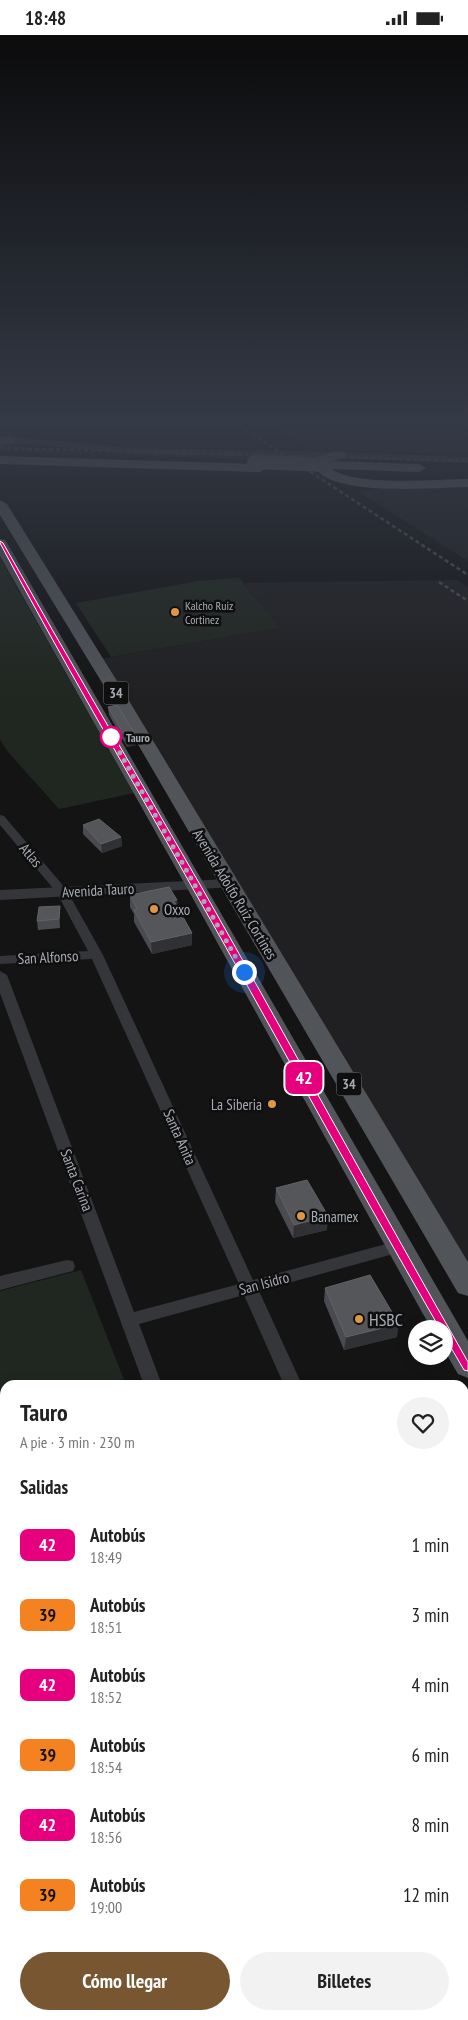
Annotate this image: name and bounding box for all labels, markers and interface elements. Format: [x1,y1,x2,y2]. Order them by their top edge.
text: 18:48 [25,6,66,30]
place label: Kalcho Ruiz Cortinez [185,598,233,627]
marker: Kalcho Ruiz Cortinez [169,606,181,618]
road number: 34 [104,681,128,705]
marker: Tauro [100,726,122,748]
place label: Tauro [126,730,150,745]
street label: Avenida Adolfo Ruíz Cortines [189,825,281,963]
street label: Atlas [16,839,46,871]
street label: Avenida Tauro [61,879,135,901]
place label: Oxxo [164,900,190,919]
marker: Oxxo [148,903,160,915]
street label: San Alfonso [17,946,79,968]
your location [232,960,257,985]
line badge: 42 [282,1062,326,1094]
text: 42 [295,1066,313,1089]
road number: 34 [336,1073,362,1095]
place label: La Siberia [211,1095,262,1114]
marker: La Siberia [266,1098,278,1110]
street label: Santa Anita [159,1106,201,1168]
street label: Santa Carina [56,1146,98,1214]
place label: Banamex [311,1207,359,1226]
marker: Banamex [295,1210,307,1222]
street label: San Isidro [237,1267,291,1299]
place label: HSBC [369,1308,403,1331]
marker: HSBC [353,1313,365,1325]
map controls [408,1320,453,1365]
button: layers [408,1320,453,1365]
text: Tauro [20,1397,68,1428]
button: heart [397,1397,449,1449]
text: A pie · 3 min · 230 m [20,1432,135,1452]
text: Salidas [20,1475,68,1499]
text: Autobús [90,1523,146,1547]
text: 42 [39,1533,56,1556]
text: 1 min [412,1533,449,1557]
text: 18:49 [90,1547,122,1567]
text: Autobús [90,1593,146,1617]
text: 39 [39,1603,56,1626]
text: 3 min [412,1603,449,1627]
text: 18:51 [90,1617,122,1637]
text: Autobús [90,1663,146,1687]
text: 42 [39,1673,56,1696]
text: 4 min [412,1673,449,1697]
text: 18:52 [90,1687,122,1707]
text: Autobús [90,1733,146,1757]
text: 39 [39,1743,56,1766]
text: 6 min [412,1743,449,1767]
text: 18:54 [90,1757,122,1777]
text: Autobús [90,1803,146,1827]
text: 42 [39,1813,56,1836]
text: 8 min [412,1813,449,1837]
text: 18:56 [90,1827,122,1847]
text: Autobús [90,1873,146,1897]
text: 39 [39,1883,56,1906]
text: 12 min [403,1883,449,1907]
text: 19:00 [90,1897,122,1917]
button: Cómo llegar [20,1952,230,2010]
button: Billetes [240,1952,449,2010]

